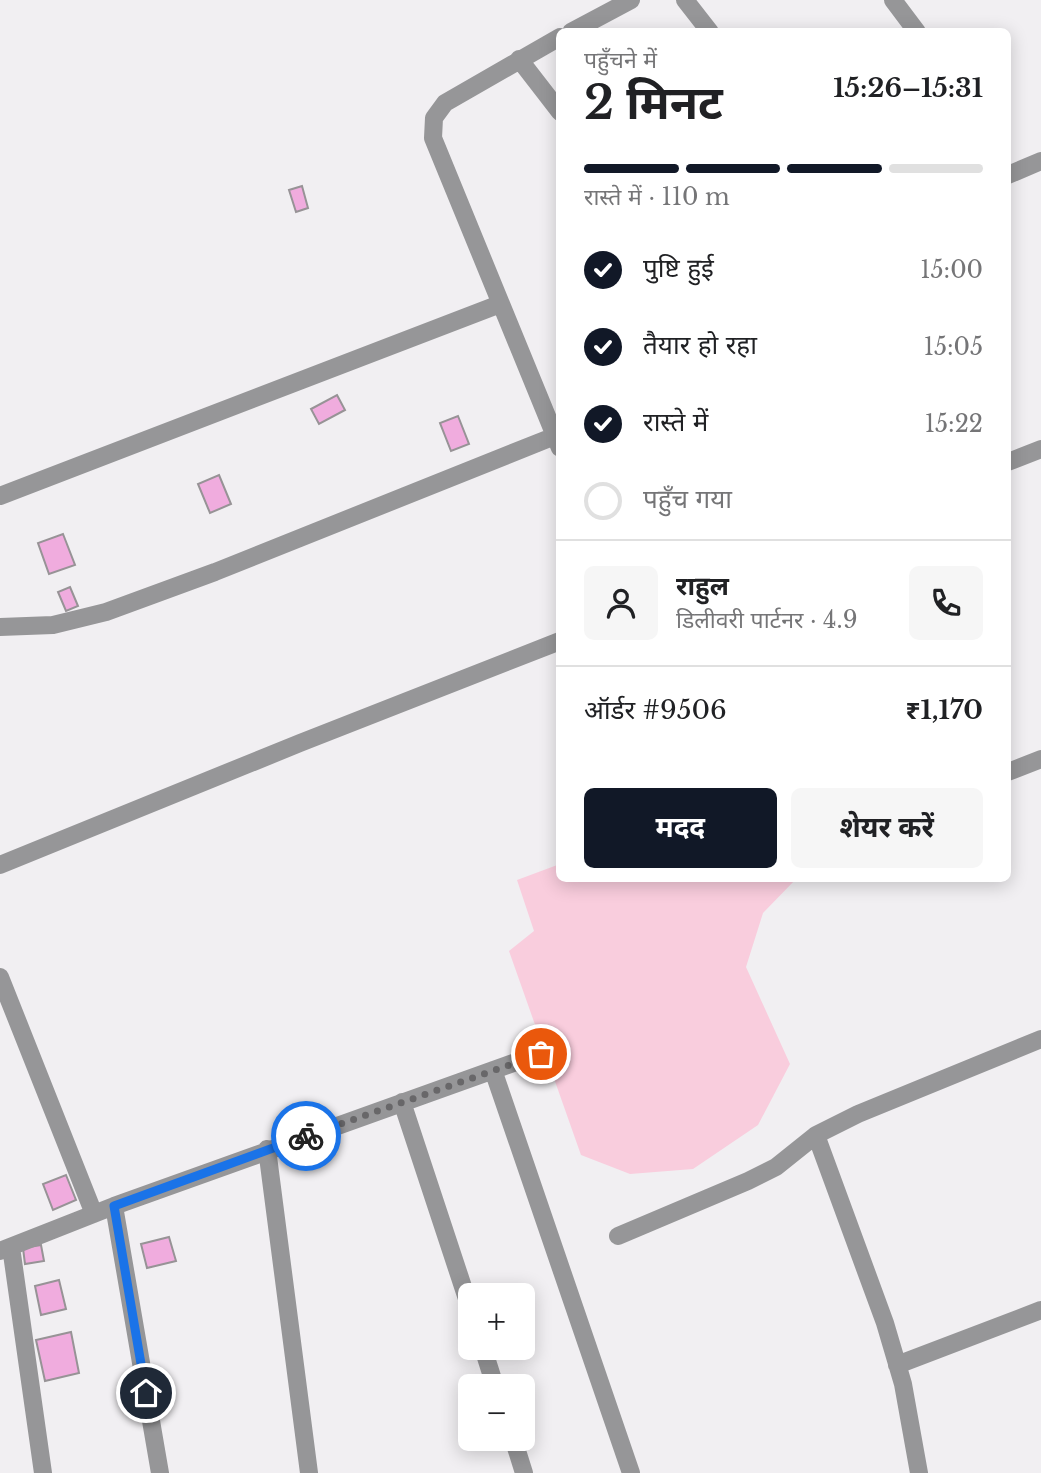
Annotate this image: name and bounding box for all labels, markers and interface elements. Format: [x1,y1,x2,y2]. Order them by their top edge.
text: पहुँचने में [584,46,657,74]
text: 15:26–15:31 [833,72,983,104]
text: 2 मिनट [584,74,723,131]
text: रास्ते में · 110 m [584,183,730,211]
icon: check [584,251,622,289]
text: पुष्टि हुई [643,252,714,284]
text: 15:00 [920,256,983,284]
icon: check [584,328,622,366]
text: तैयार हो रहा [643,329,757,361]
text: 15:05 [924,333,983,361]
icon: check [584,405,622,443]
text: रास्ते में [643,406,708,438]
text: 15:22 [925,410,983,438]
text: पहुँच गया [643,483,732,515]
button: person [584,566,658,640]
button: phone [909,566,983,640]
text: राहुल [676,570,729,602]
text: डिलीवरी पार्टनर · 4.9 [676,606,857,634]
text: ऑर्डर #9506 [584,694,727,726]
text: ₹1,170 [906,694,983,726]
button: मदद [584,788,777,868]
button: शेयर करें [791,788,983,868]
pin [511,1024,571,1084]
icon: bag [522,1035,560,1073]
courier [271,1101,341,1171]
icon: bike [287,1117,325,1155]
map controls [458,1283,535,1451]
button: + [458,1283,535,1360]
pin [116,1363,176,1423]
icon: home [127,1374,165,1412]
button: − [458,1374,535,1451]

